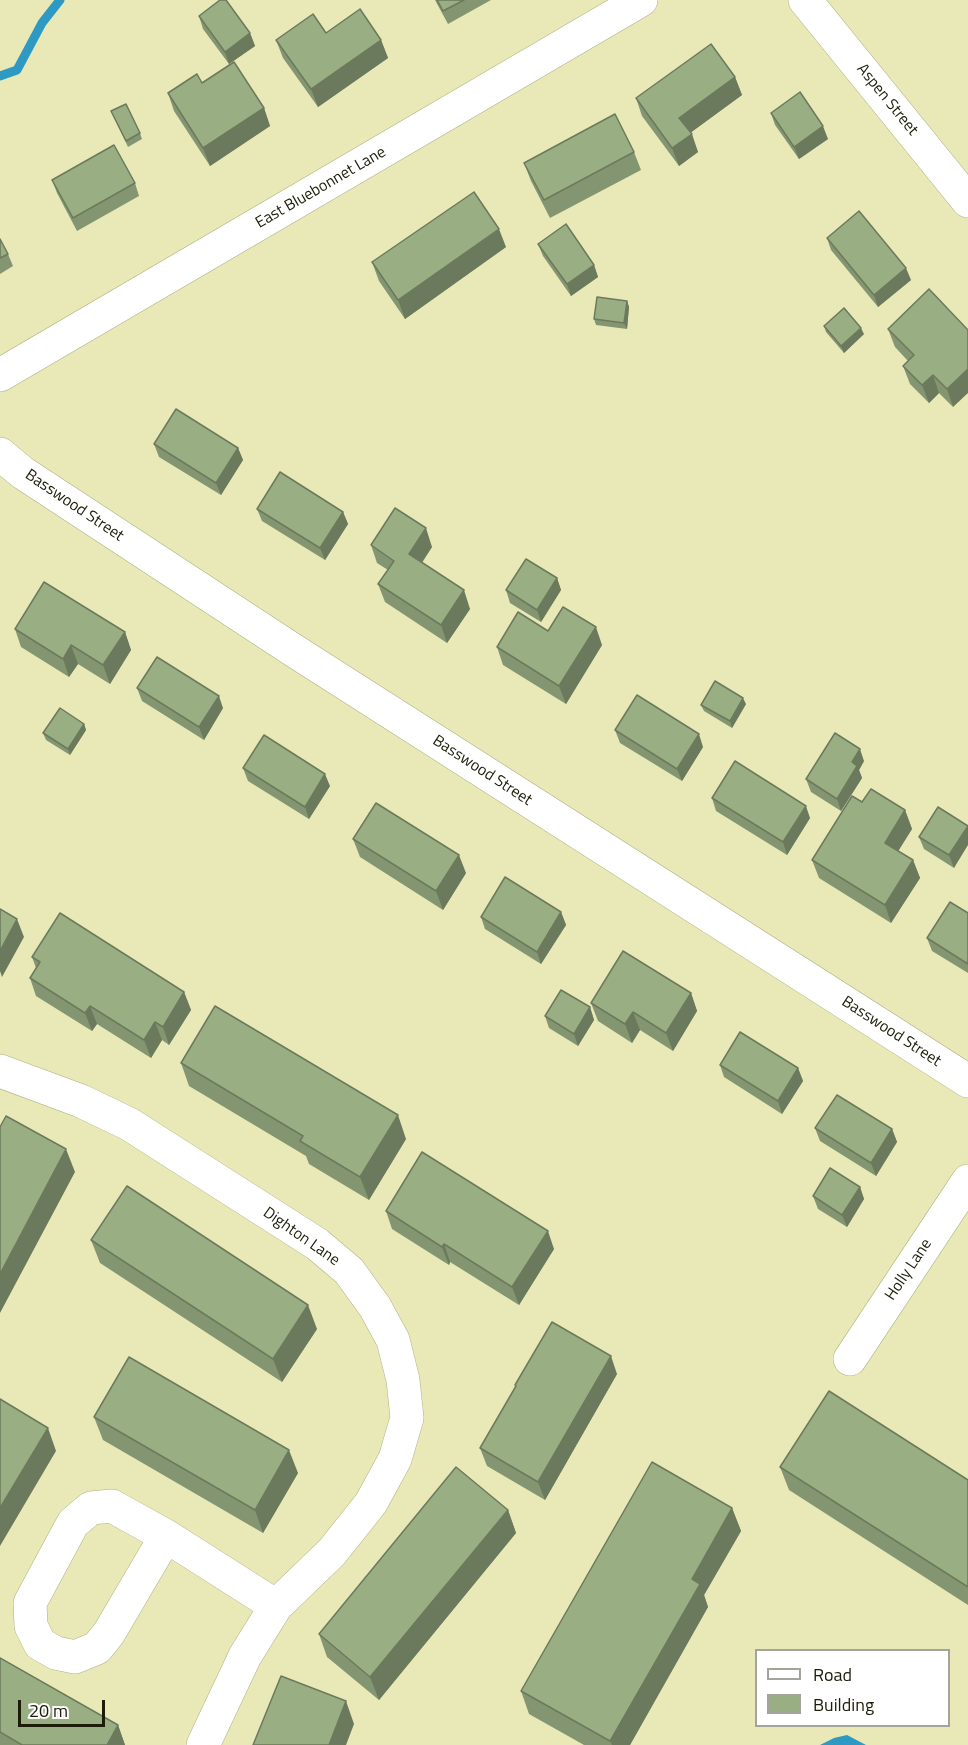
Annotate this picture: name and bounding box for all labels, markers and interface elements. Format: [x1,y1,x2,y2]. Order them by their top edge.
street label: Aspen Street [852,60,922,140]
street label: East Bluebonnet Lane [252,143,390,233]
street label: Basswood Street [21,466,127,546]
street label: Basswood Street [429,732,535,810]
street label: Basswood Street [838,993,944,1071]
street label: Dighton Lane [259,1204,343,1270]
street label: Holly Lane [881,1236,937,1304]
legend [755,1649,950,1727]
text: Road [813,1661,852,1688]
scale bar [21,1688,108,1726]
text: Building [813,1691,874,1718]
text: 20 m [29,1697,68,1724]

